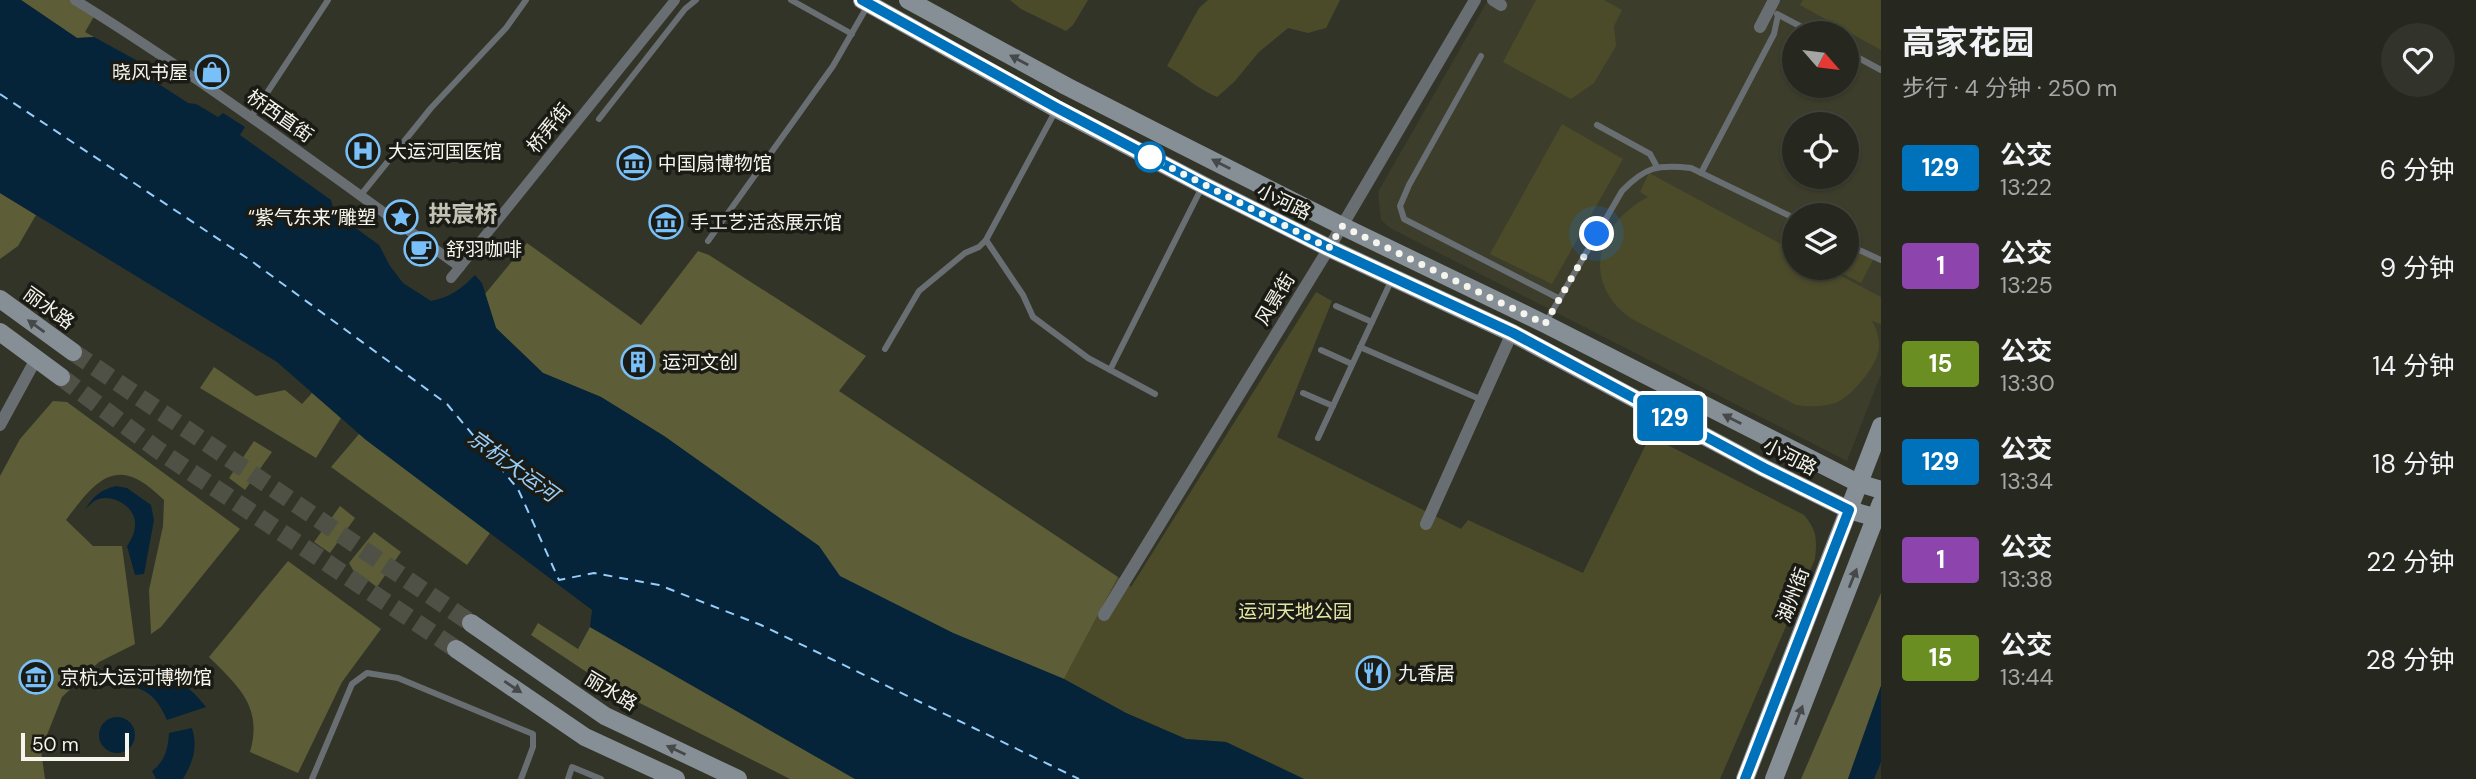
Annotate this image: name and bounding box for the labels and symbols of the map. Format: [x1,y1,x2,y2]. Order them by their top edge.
north arrow [1782,21,1858,98]
shop icon: 晓风书屋 [193,53,231,91]
one-way arrow [1009,54,1029,66]
place label: 晓风书屋 [112,60,188,85]
street label: 桥西直街 [242,84,318,148]
street label: 桥弄街 [521,98,577,158]
hospital icon: 大运河国医馆 [344,132,382,170]
place label: 大运河国医馆 [388,139,502,164]
unlabelled marker [1135,142,1165,172]
museum icon: 中国扇博物馆 [615,144,653,182]
place label: 中国扇博物馆 [658,151,772,176]
one-way arrow [1211,159,1231,170]
street label: 小河路 [1253,178,1315,226]
place icon: “紫气东来”雕塑 [382,198,420,236]
district label: 拱宸桥 [429,199,498,229]
museum icon: 手工艺活态展示馆 [647,203,685,241]
place label: “紫气东来”雕塑 [248,205,376,230]
place label: 手工艺活态展示馆 [690,210,842,235]
your location [1579,216,1614,251]
cafe icon: 舒羽咖啡 [402,230,440,268]
place label: 舒羽咖啡 [446,237,522,262]
street label: 风景街 [1250,268,1300,330]
street label: 丽水路 [19,281,79,335]
one-way arrow [27,319,45,333]
building icon: 运河文创 [619,343,657,381]
place label: 运河文创 [662,350,738,375]
line badge: 129 [1630,395,1710,441]
one-way arrow [1721,413,1741,425]
water label: 京杭大运河 [462,424,567,511]
street label: 小河路 [1759,433,1821,481]
street label: 湖州街 [1771,564,1815,626]
one-way arrow [1848,567,1859,588]
park label: 运河天地公园 [1238,599,1352,624]
restaurant icon: 九香居 [1354,654,1392,692]
museum icon: 京杭大运河博物馆 [17,658,55,696]
place label: 九香居 [1398,661,1455,686]
place label: 京杭大运河博物馆 [60,665,212,690]
street label: 丽水路 [580,666,642,716]
one-way arrow [504,680,522,694]
one-way arrow [1793,705,1804,726]
scale bar [21,730,130,762]
one-way arrow [666,744,686,755]

